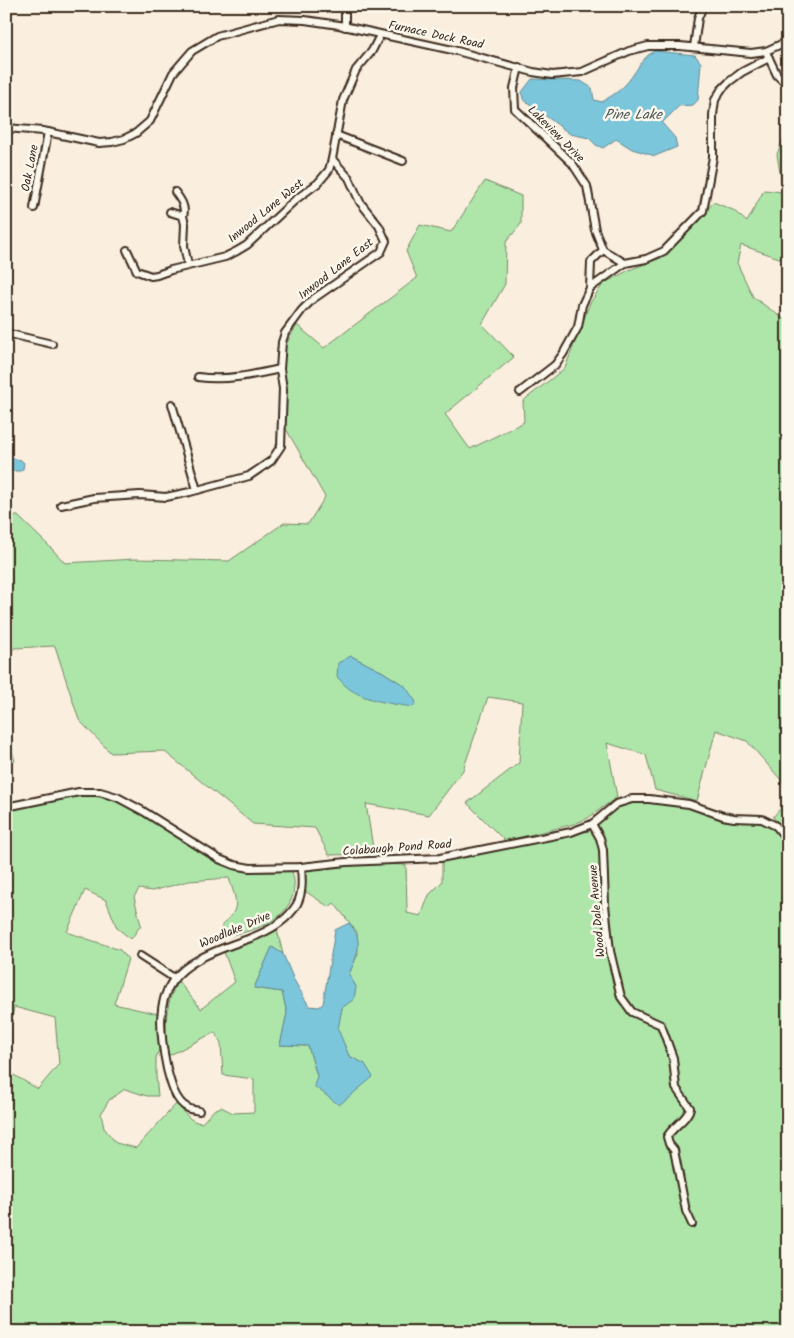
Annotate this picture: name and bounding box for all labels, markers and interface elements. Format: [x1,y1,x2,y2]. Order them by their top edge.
street label: Furnace Dock Road [387,16,486,55]
street label: Lakeview Drive [523,101,589,167]
water label: Pine Lake [604,104,663,126]
street label: Oak Lane [16,142,44,193]
street label: Inwood Lane West [224,174,308,248]
street label: Inwood Lane East [294,233,378,305]
street label: Colabaugh Pond Road [342,835,453,861]
street label: Wood Dale Avenue [583,863,611,958]
street label: Woodlake Drive [196,906,274,954]

